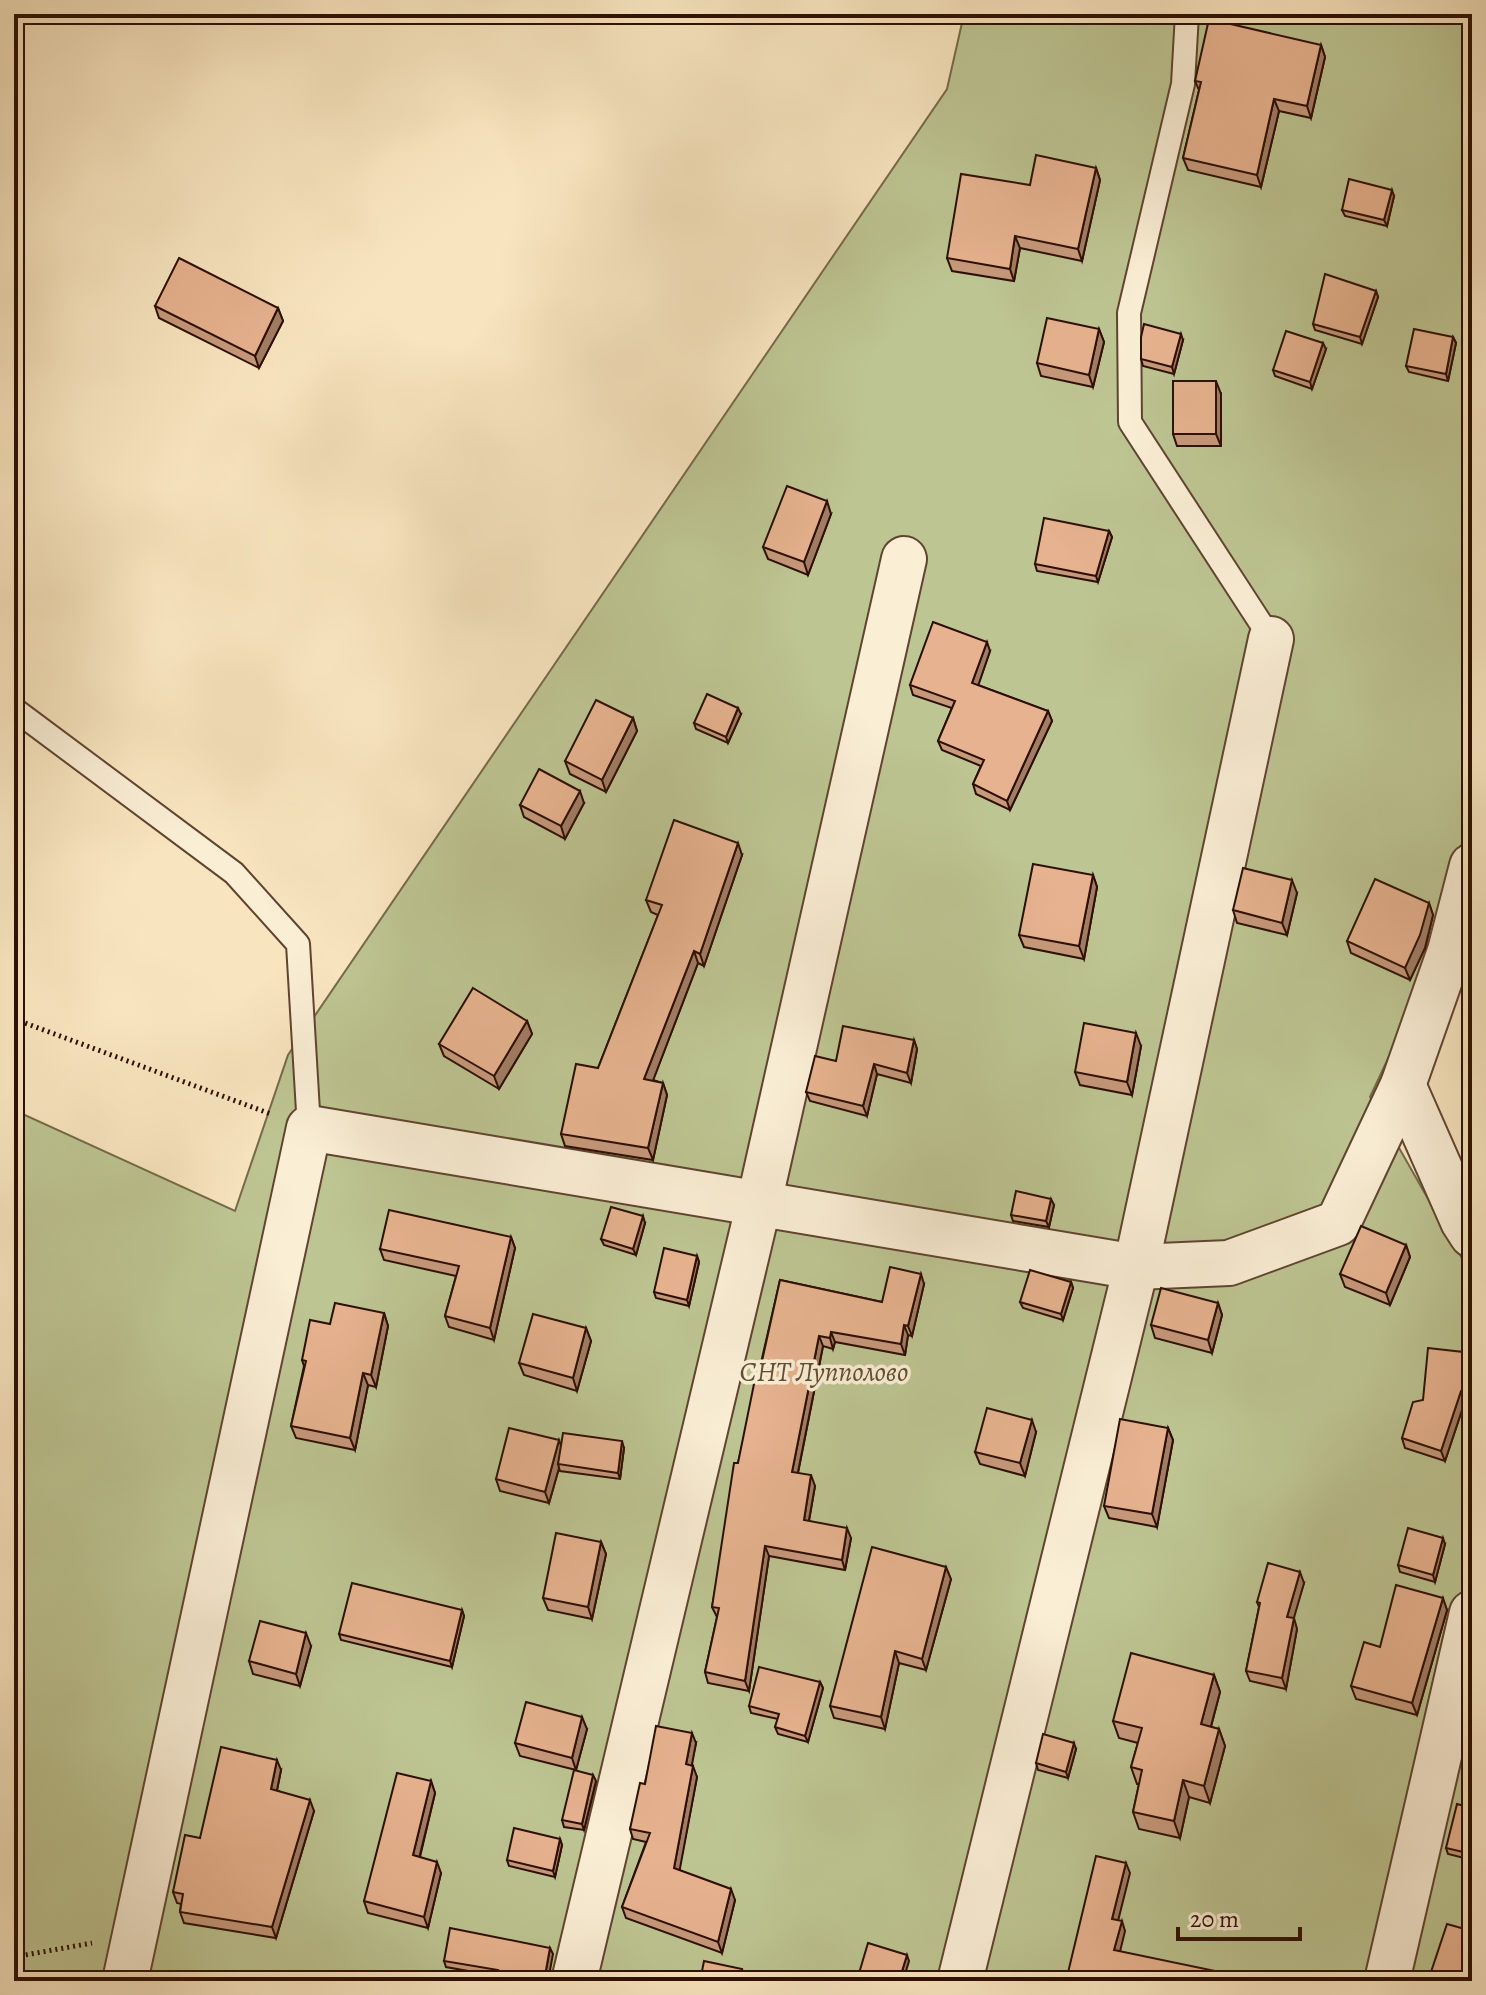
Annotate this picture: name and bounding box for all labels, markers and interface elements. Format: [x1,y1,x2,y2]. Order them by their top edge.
park label: СНТ Лупполово [740,1353,908,1391]
scale bar [1178,1891,1300,1941]
text: 20 m [1190,1903,1239,1935]

